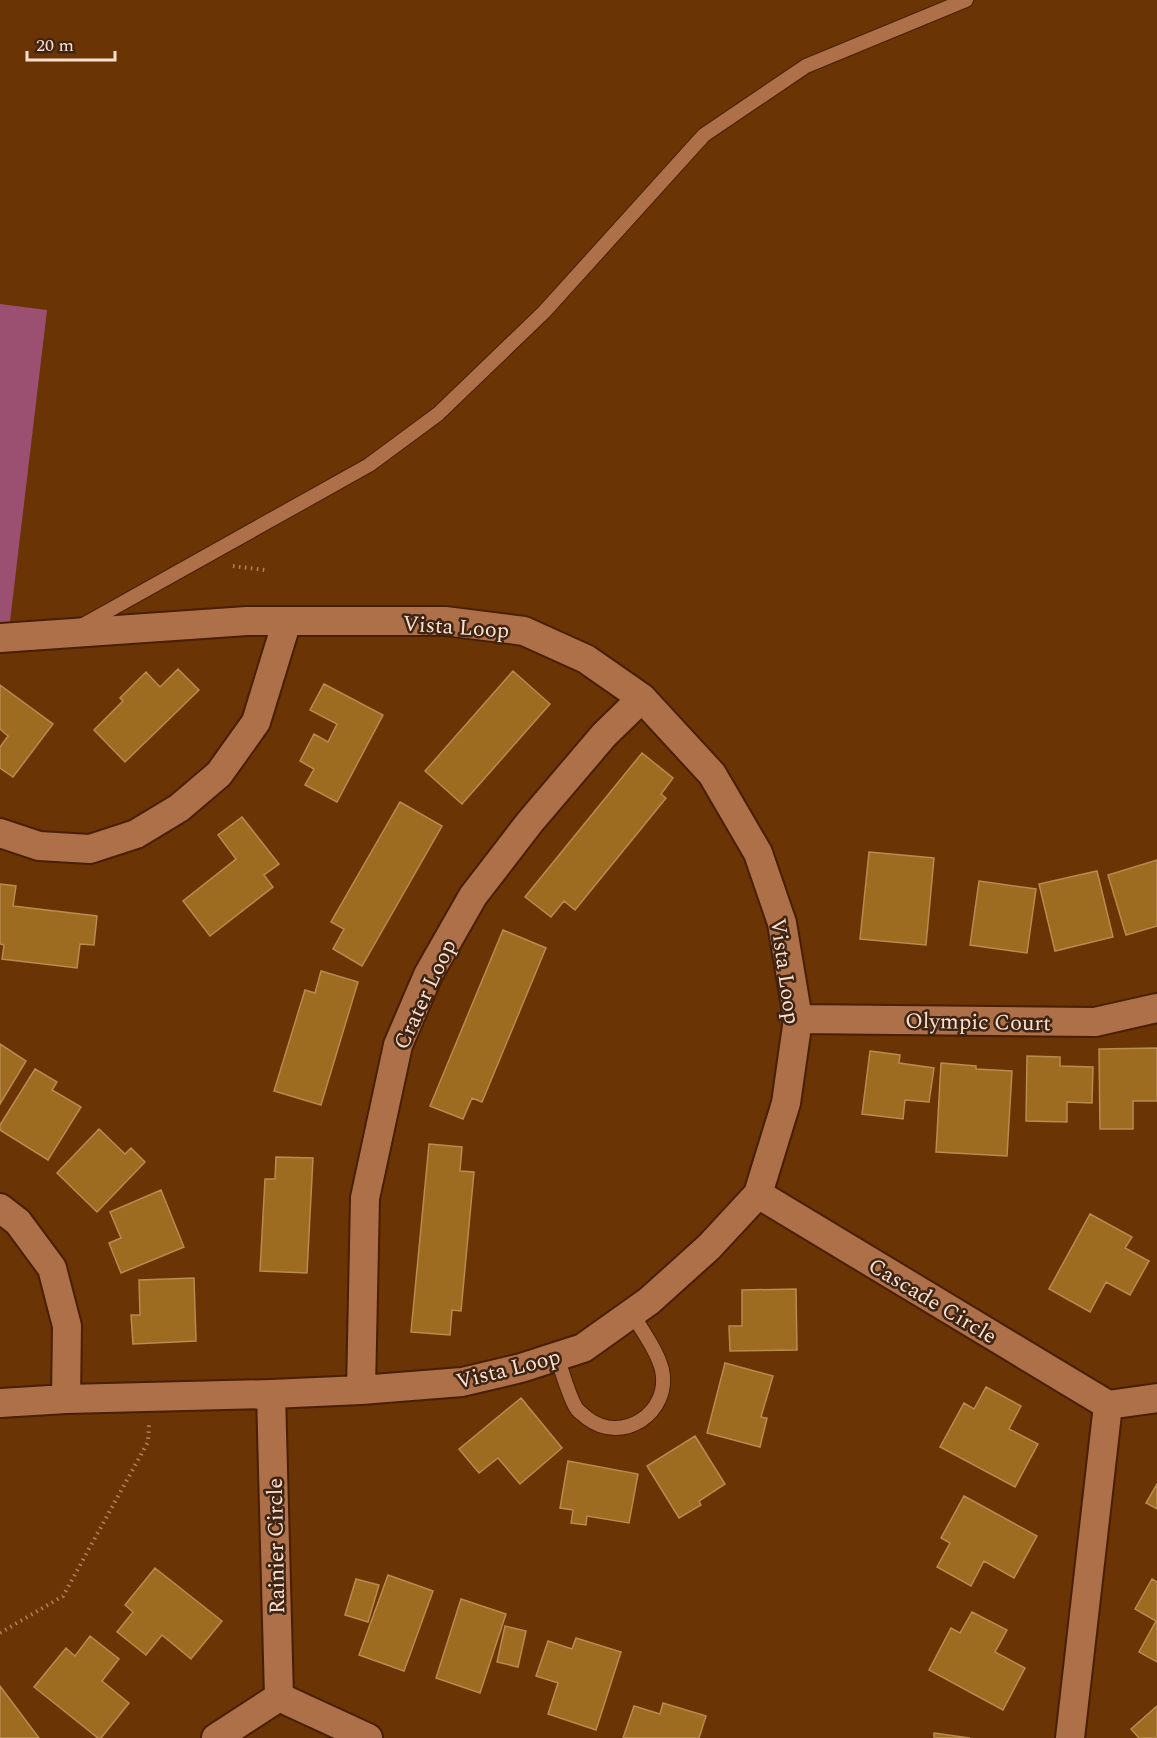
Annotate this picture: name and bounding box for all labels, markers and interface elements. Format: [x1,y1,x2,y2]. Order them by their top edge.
scale bar [27,24,116,62]
text: 20 m [36,32,74,59]
street label: Vista Loop [401,607,510,648]
street label: Vista Loop [761,916,808,1026]
street label: Crater Loop [385,934,465,1055]
street label: Olympic Court [905,1005,1051,1040]
street label: Cascade Circle [861,1250,1003,1353]
street label: Vista Loop [453,1341,564,1398]
street label: Rainier Circle [259,1478,294,1614]

